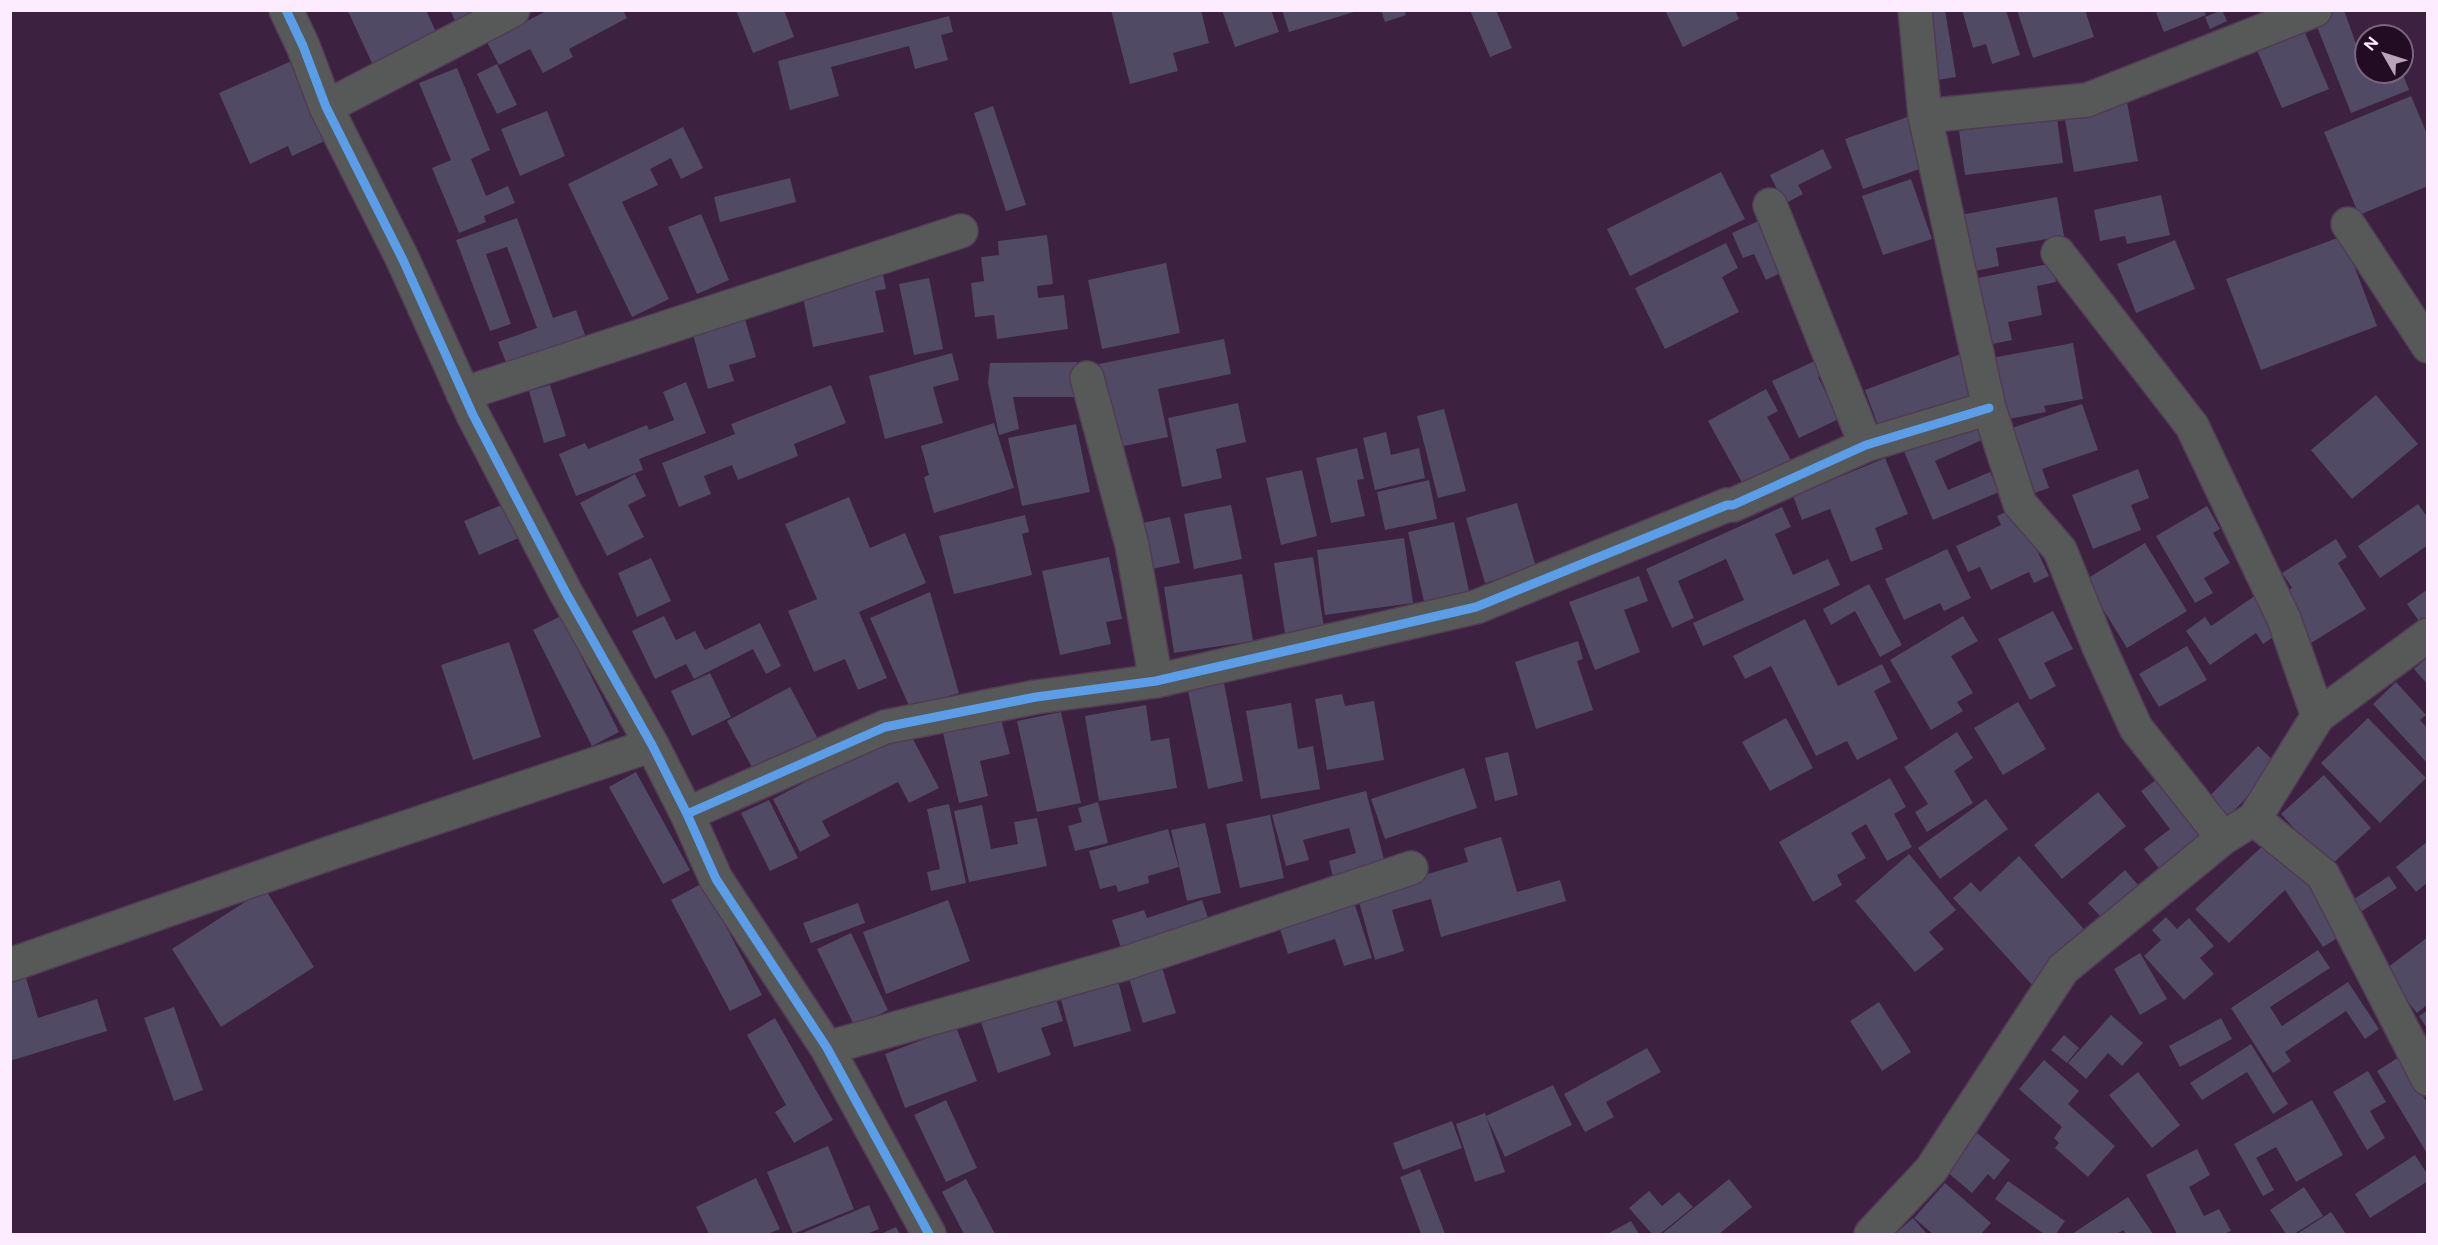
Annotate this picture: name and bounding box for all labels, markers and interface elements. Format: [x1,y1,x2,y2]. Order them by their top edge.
north arrow [2354,24,2414,84]
text: N [2360,33,2382,54]

